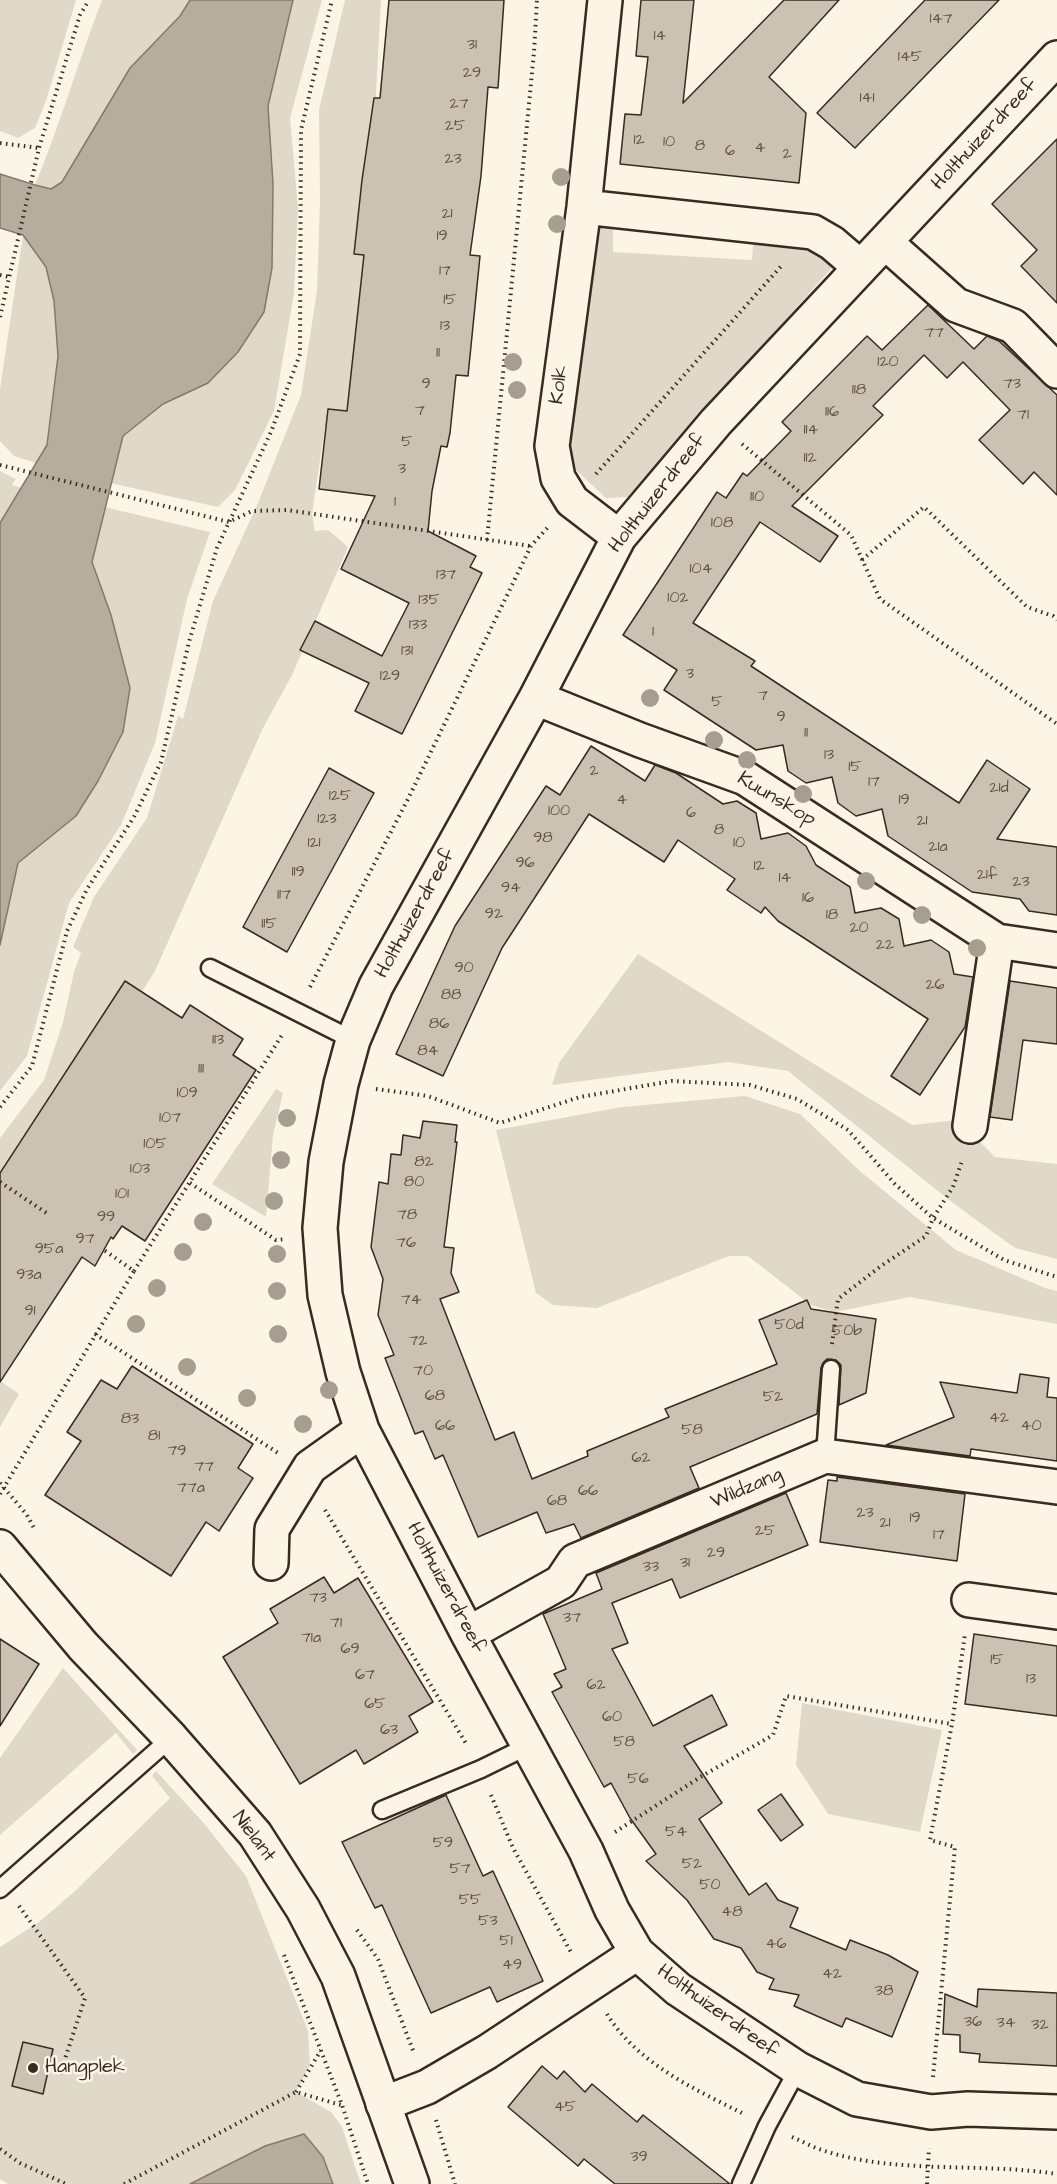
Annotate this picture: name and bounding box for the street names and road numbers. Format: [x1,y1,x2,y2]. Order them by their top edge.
street label: Holthuizerdreef [927,74,1043,196]
street label: Kolk [546,364,574,406]
street label: Holthuizerdreef [604,430,712,558]
street label: Kuunskop [732,767,820,833]
street label: Holthuizerdreef [371,845,461,983]
street label: Wildzang [708,1463,786,1515]
street label: Holthuizerdreef [401,1519,489,1657]
street label: Nielant [226,1807,280,1867]
street label: Holthuizerdreef [652,1960,782,2064]

